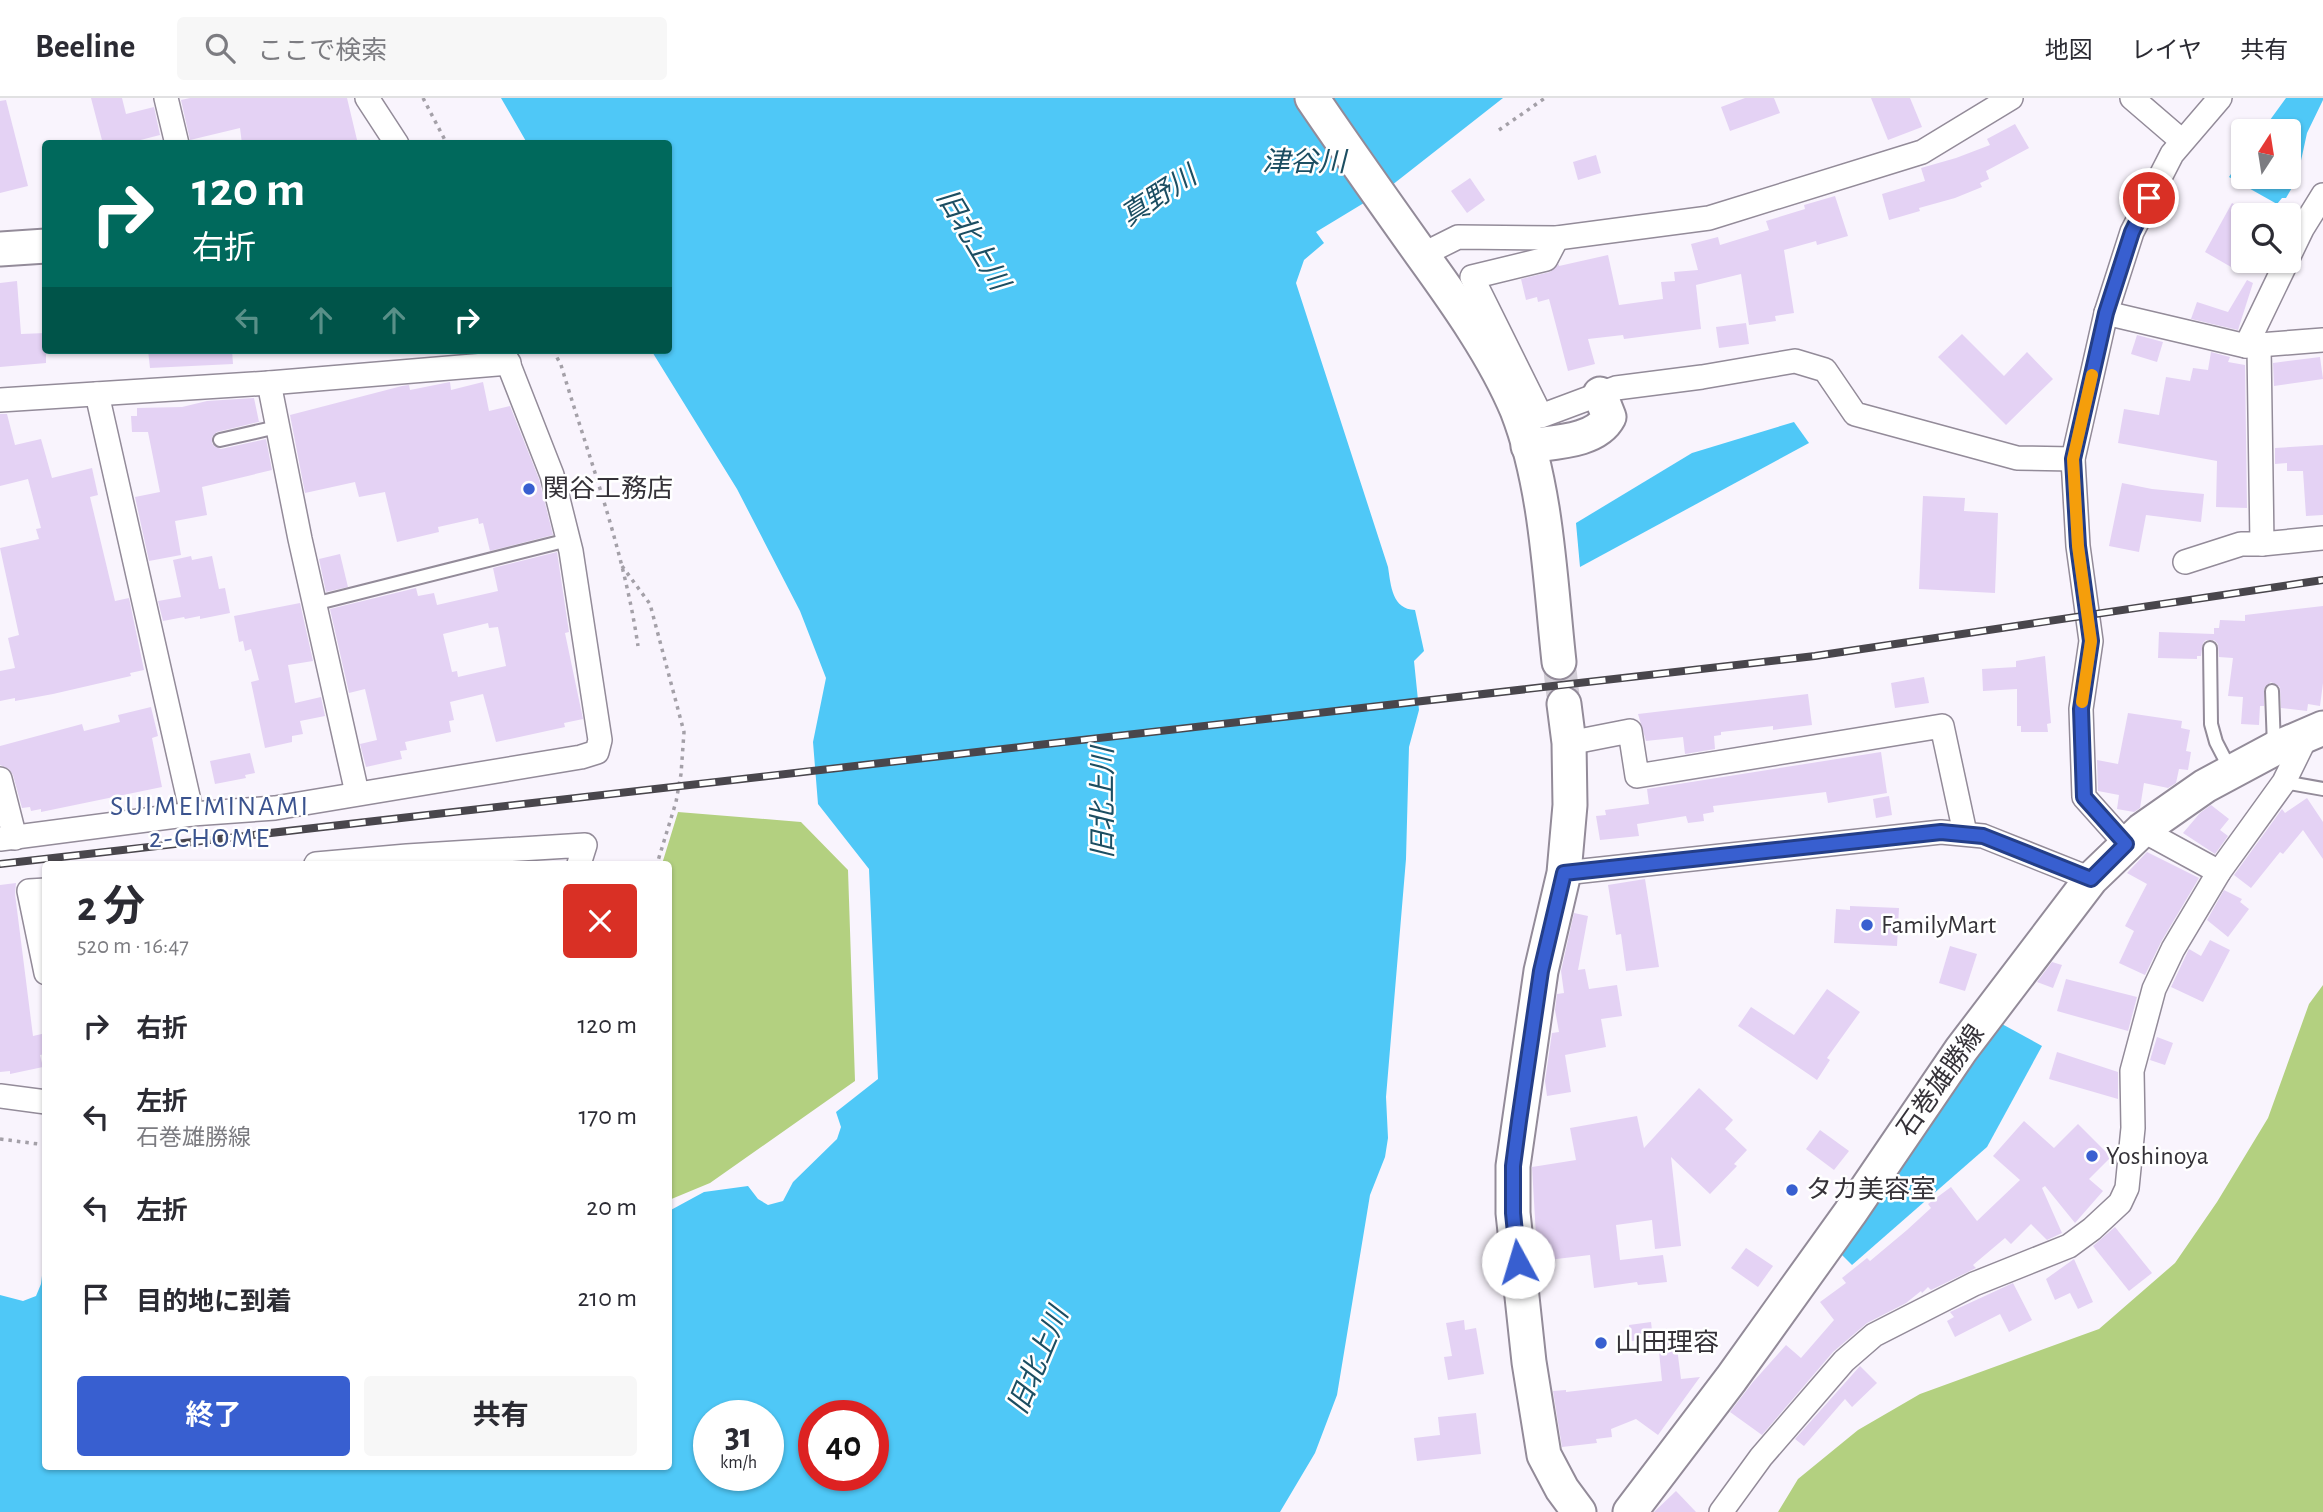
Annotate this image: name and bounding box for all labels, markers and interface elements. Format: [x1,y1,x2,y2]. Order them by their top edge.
search box [177,17,667,80]
icon: search [201,29,239,67]
text: Beeline [35,31,135,64]
text: ここで検索 [257,38,387,64]
text: 地図 [2045,39,2093,63]
text: レイヤ [2131,39,2202,63]
text: 共有 [2240,39,2288,63]
north arrow [2231,119,2301,189]
map controls [2231,119,2301,273]
water label: 津谷川 [1262,147,1349,177]
water label: 真野川 [1115,159,1204,232]
text: 120 m [192,166,305,215]
icon: right [77,168,168,259]
pin [2119,168,2179,228]
icon: arrive [2130,179,2168,217]
water label: 旧北上川 [931,184,1016,298]
button: search [2231,203,2301,273]
text: 右折 [192,232,256,264]
icon: left [229,301,267,339]
icon: ahead [302,301,340,339]
icon: ahead [375,301,413,339]
icon: right [448,301,486,339]
place label: 関谷工務店 [543,475,673,502]
marker: 関谷工務店 [521,481,537,497]
water label: 旧北上川 [1088,744,1118,859]
district label: SUIMEIMINAMI 2-CHOME [110,793,310,853]
button: close [563,884,637,958]
text: 2 分 [77,886,145,928]
place label: FamilyMart [1881,912,1996,938]
marker: FamilyMart [1859,917,1875,933]
text: 520 m · 16:47 [77,935,189,958]
icon: right [77,1007,115,1045]
text: 120 m [577,1012,637,1038]
text: 右折 [136,1016,188,1042]
street label: 石巻雄勝線 [1892,1020,1989,1142]
text: 左折 [136,1089,188,1115]
icon: left [77,1098,115,1136]
text: 170 m [578,1103,637,1129]
text: 石巻雄勝線 [136,1127,251,1150]
place label: Yoshinoya [2106,1143,2209,1169]
marker: Yoshinoya [2084,1148,2100,1164]
place label: タカ美容室 [1806,1176,1936,1203]
marker: タカ美容室 [1784,1182,1800,1198]
icon: left [77,1189,115,1227]
text: 20 m [586,1194,637,1220]
text: 左折 [136,1198,188,1224]
position arrow [1481,1225,1555,1299]
icon: arrive [77,1280,115,1318]
text: 210 m [577,1285,637,1311]
text: 目的地に到着 [136,1289,292,1315]
water label: 旧北上川 [1002,1300,1075,1418]
place label: 山田理容 [1615,1329,1719,1356]
marker: 山田理容 [1593,1335,1609,1351]
button: 終了 [77,1376,350,1456]
button: 共有 [364,1376,637,1456]
speed limit sign: 40 [798,1400,889,1491]
text: 31 [725,1419,752,1454]
text: km/h [720,1454,757,1472]

